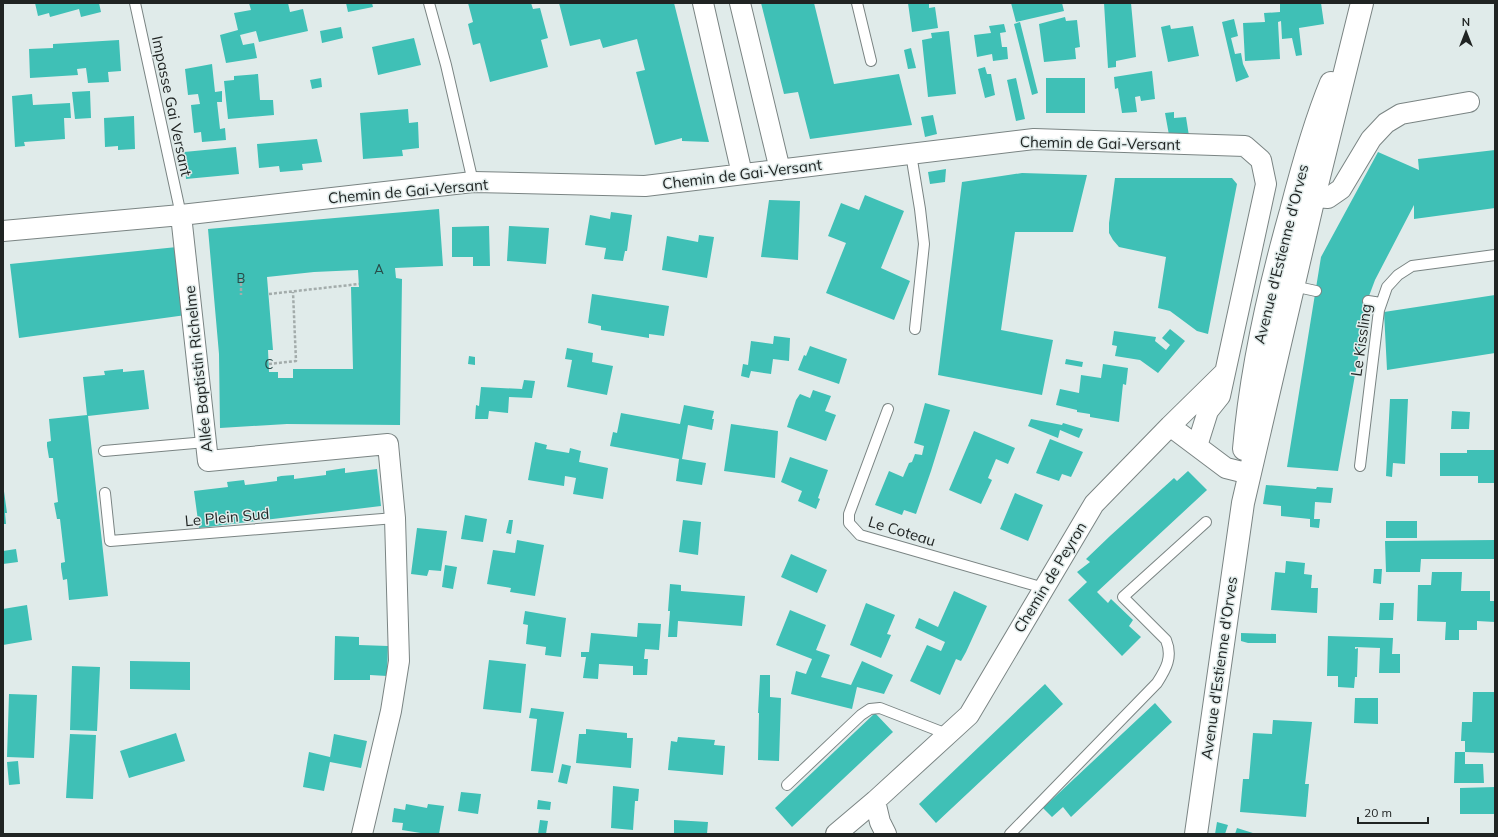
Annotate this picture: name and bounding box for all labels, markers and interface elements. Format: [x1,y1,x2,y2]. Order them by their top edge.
north arrow [1446,12,1486,52]
text: N [1462,15,1470,29]
street label: Impasse Gai Versant [148,34,196,178]
street label: Chemin de Gai-Versant [1020,132,1180,154]
street label: Chemin de Gai-Versant [661,155,823,193]
street label: Avenue d'Estienne d'Orves [1249,162,1313,346]
street label: Chemin de Gai-Versant [327,175,489,207]
house number: A [374,261,384,277]
house number: B [237,270,246,286]
street label: Allée Baptistin Richelme [180,285,216,453]
street label: Le Kissling [1347,302,1375,378]
house number: C [265,356,274,372]
street label: Le Plein Sud [184,504,270,530]
street label: Le Coteau [866,512,938,550]
street label: Chemin de Peyron [1009,518,1091,636]
street label: Avenue d'Estienne d'Orves [1197,575,1241,761]
scale bar [1358,799,1428,825]
text: 20 m [1364,805,1392,820]

